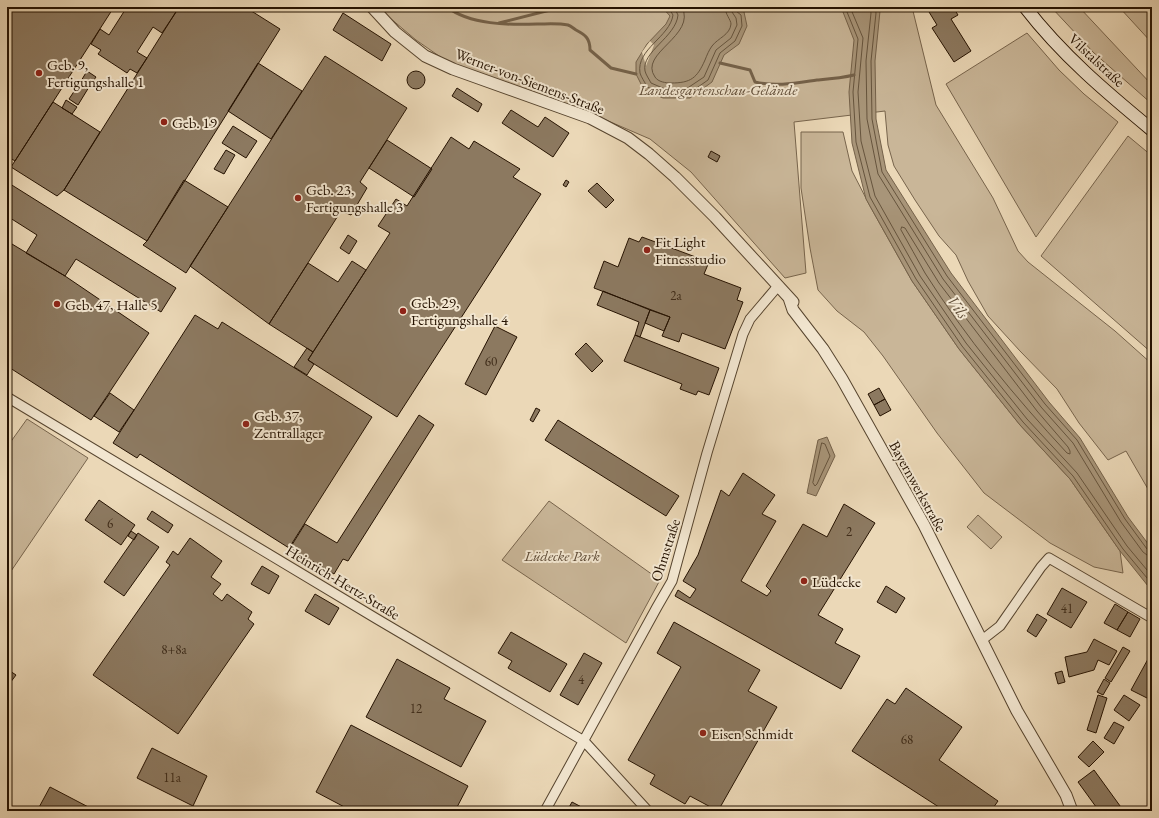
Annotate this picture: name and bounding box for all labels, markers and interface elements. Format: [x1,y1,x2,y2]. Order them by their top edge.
street label: Vilstalstraße [1065,29,1129,91]
street label: Werner-von-Siemens-Straße [453,44,608,118]
place label: Geb. 9, Fertigungshalle 1 [47,55,144,91]
marker: Geb. 9, Fertigungshalle 1 [34,68,44,78]
park label: Landesgartenschau-Gelände [638,80,798,99]
place label: Geb. 19 [172,113,217,132]
marker: Geb. 19 [159,117,169,127]
place label: Geb. 23, Fertigungshalle 3 [306,180,403,216]
marker: Geb. 23, Fertigungshalle 3 [293,193,303,203]
place label: Fit Light Fitnesstudio [655,232,726,268]
marker: Fit Light Fitnesstudio [642,245,652,255]
house number: 2a [670,287,683,304]
water label: Vils [943,291,974,323]
place label: Geb. 29, Fertigungshalle 4 [411,293,509,329]
place label: Geb. 47, Halle 5 [65,295,158,314]
marker: Geb. 47, Halle 5 [52,299,62,309]
marker: Geb. 29, Fertigungshalle 4 [398,306,408,316]
house number: 60 [485,353,497,370]
place label: Geb. 37, Zentrallager [254,406,323,442]
marker: Geb. 37, Zentrallager [241,419,251,429]
street label: Bayernwerkstraße [885,437,951,535]
house number: 6 [107,515,113,532]
street label: Ohmstraße [646,516,684,584]
house number: 2 [846,523,853,540]
street label: Heinrich-Hertz-Straße [282,540,404,624]
park label: Lüdecke Park [523,546,600,565]
place label: Lüdecke [812,572,861,591]
marker: Lüdecke [799,576,809,586]
house number: 41 [1061,600,1073,617]
house number: 8+8a [161,641,187,658]
house number: 4 [578,671,585,688]
house number: 12 [410,700,423,717]
place label: Eisen Schmidt [711,724,793,743]
marker: Eisen Schmidt [698,728,708,738]
house number: 68 [901,731,913,748]
house number: 11a [163,769,182,786]

